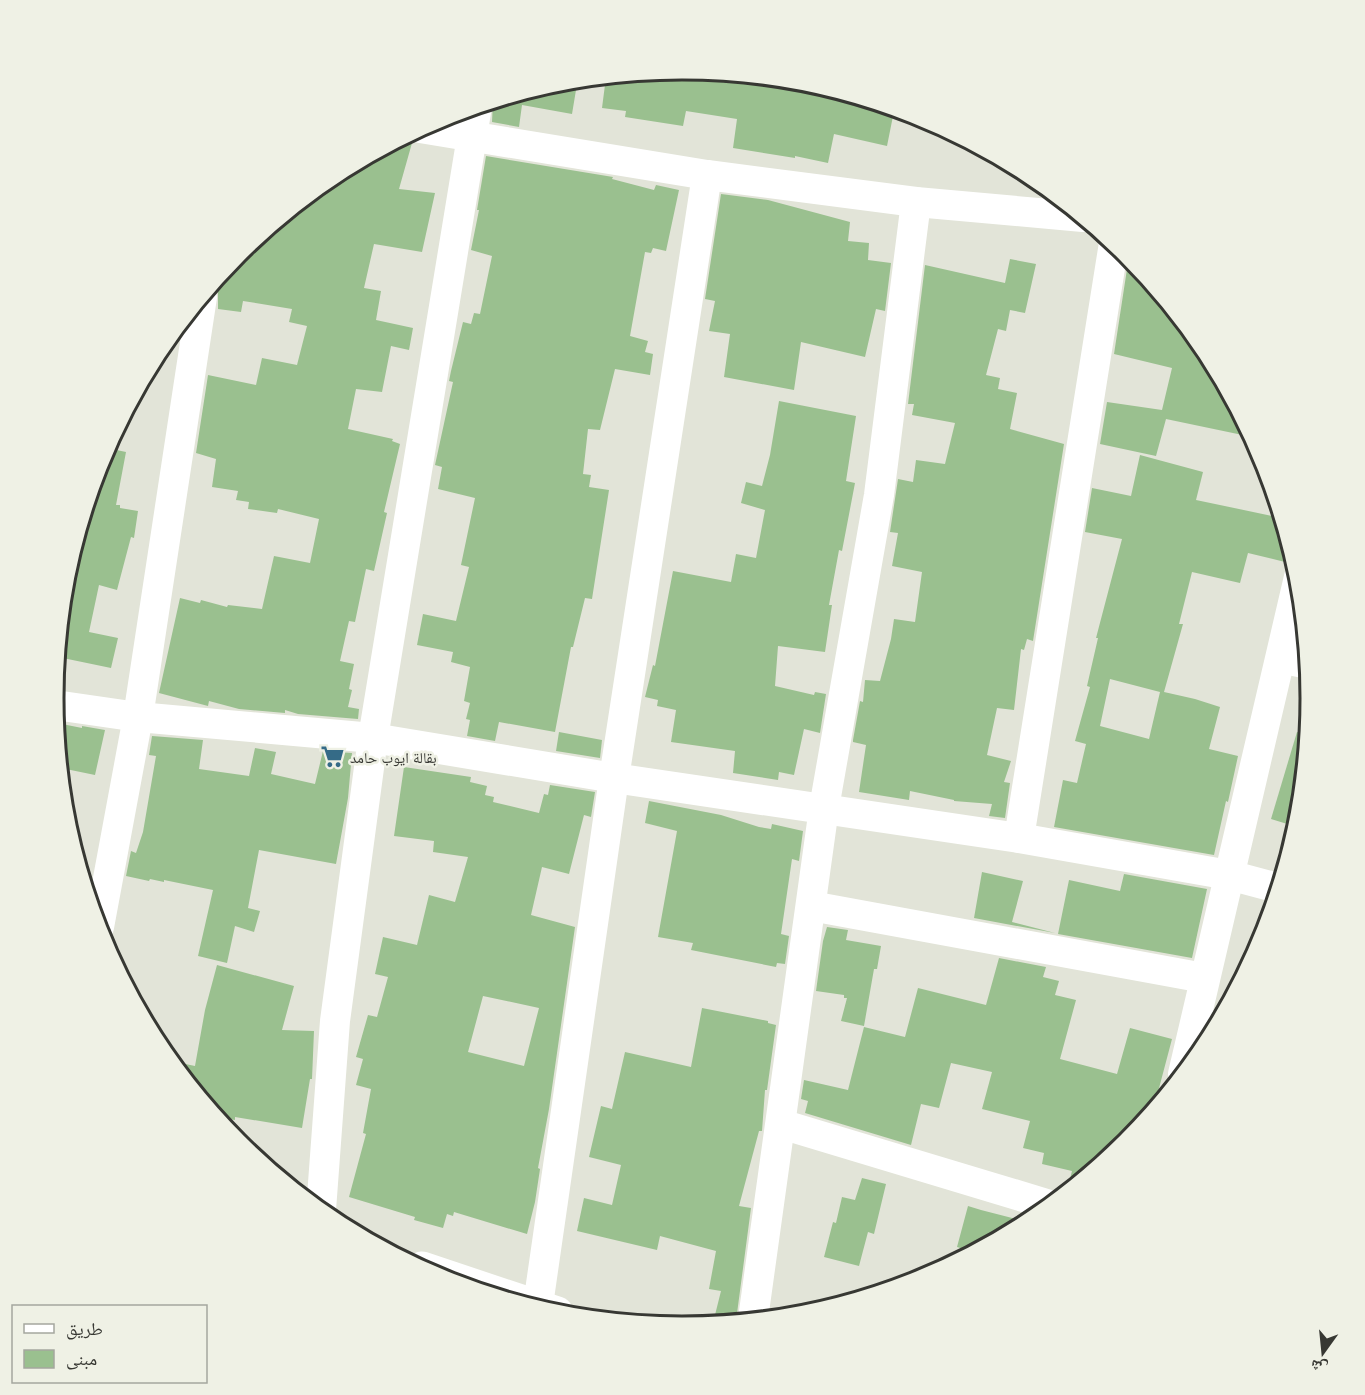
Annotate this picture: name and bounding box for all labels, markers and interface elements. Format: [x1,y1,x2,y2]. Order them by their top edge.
supermarket icon: بقالة ايوب حامد [319,744,345,770]
place label: بقالة ايوب حامد [350,749,437,767]
legend [12,1305,207,1383]
text: طريق [66,1319,103,1340]
north arrow [1293,1323,1353,1383]
text: مبنى [66,1349,97,1370]
text: ش [1309,1356,1330,1377]

